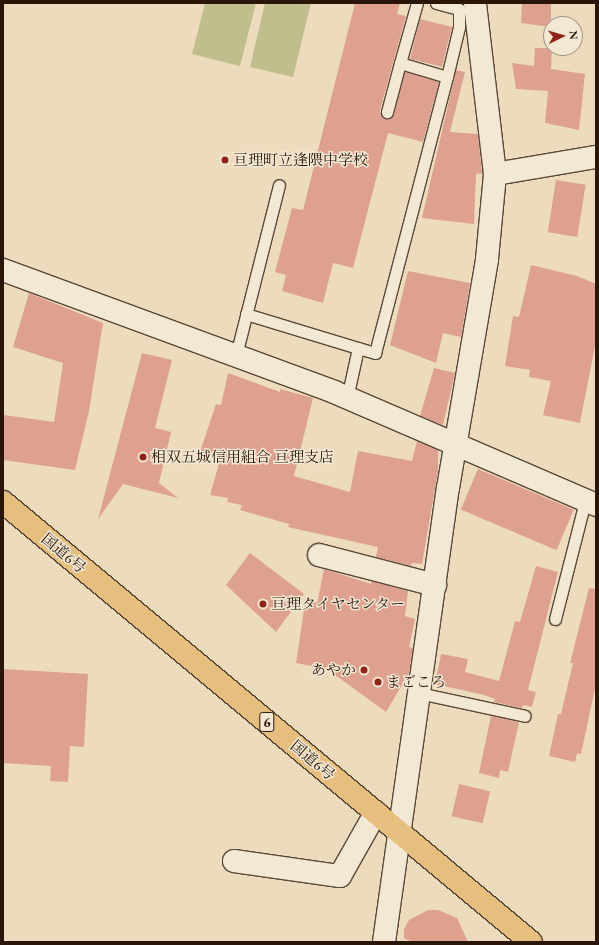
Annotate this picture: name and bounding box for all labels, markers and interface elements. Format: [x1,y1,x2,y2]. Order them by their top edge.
north arrow [543,16,583,56]
text: N [567,30,581,40]
place label: 亘理町立逢隈中学校 [233,151,368,169]
marker: 亘理町立逢隈中学校 [220,155,230,165]
place label: 相双五城信用組合 亘理支店 [151,448,334,466]
marker: 相双五城信用組合 亘理支店 [138,452,148,462]
street label: 国道6号 [38,529,90,577]
place label: 亘理タイヤセンター [271,595,406,613]
marker: 亘理タイヤセンター [258,599,268,609]
place label: あやか [311,661,356,679]
marker: あやか [359,665,369,675]
place label: まごころ [386,673,446,691]
marker: まごころ [373,677,383,687]
road number: 6 [259,710,275,734]
street label: 国道6号 [287,736,339,784]

